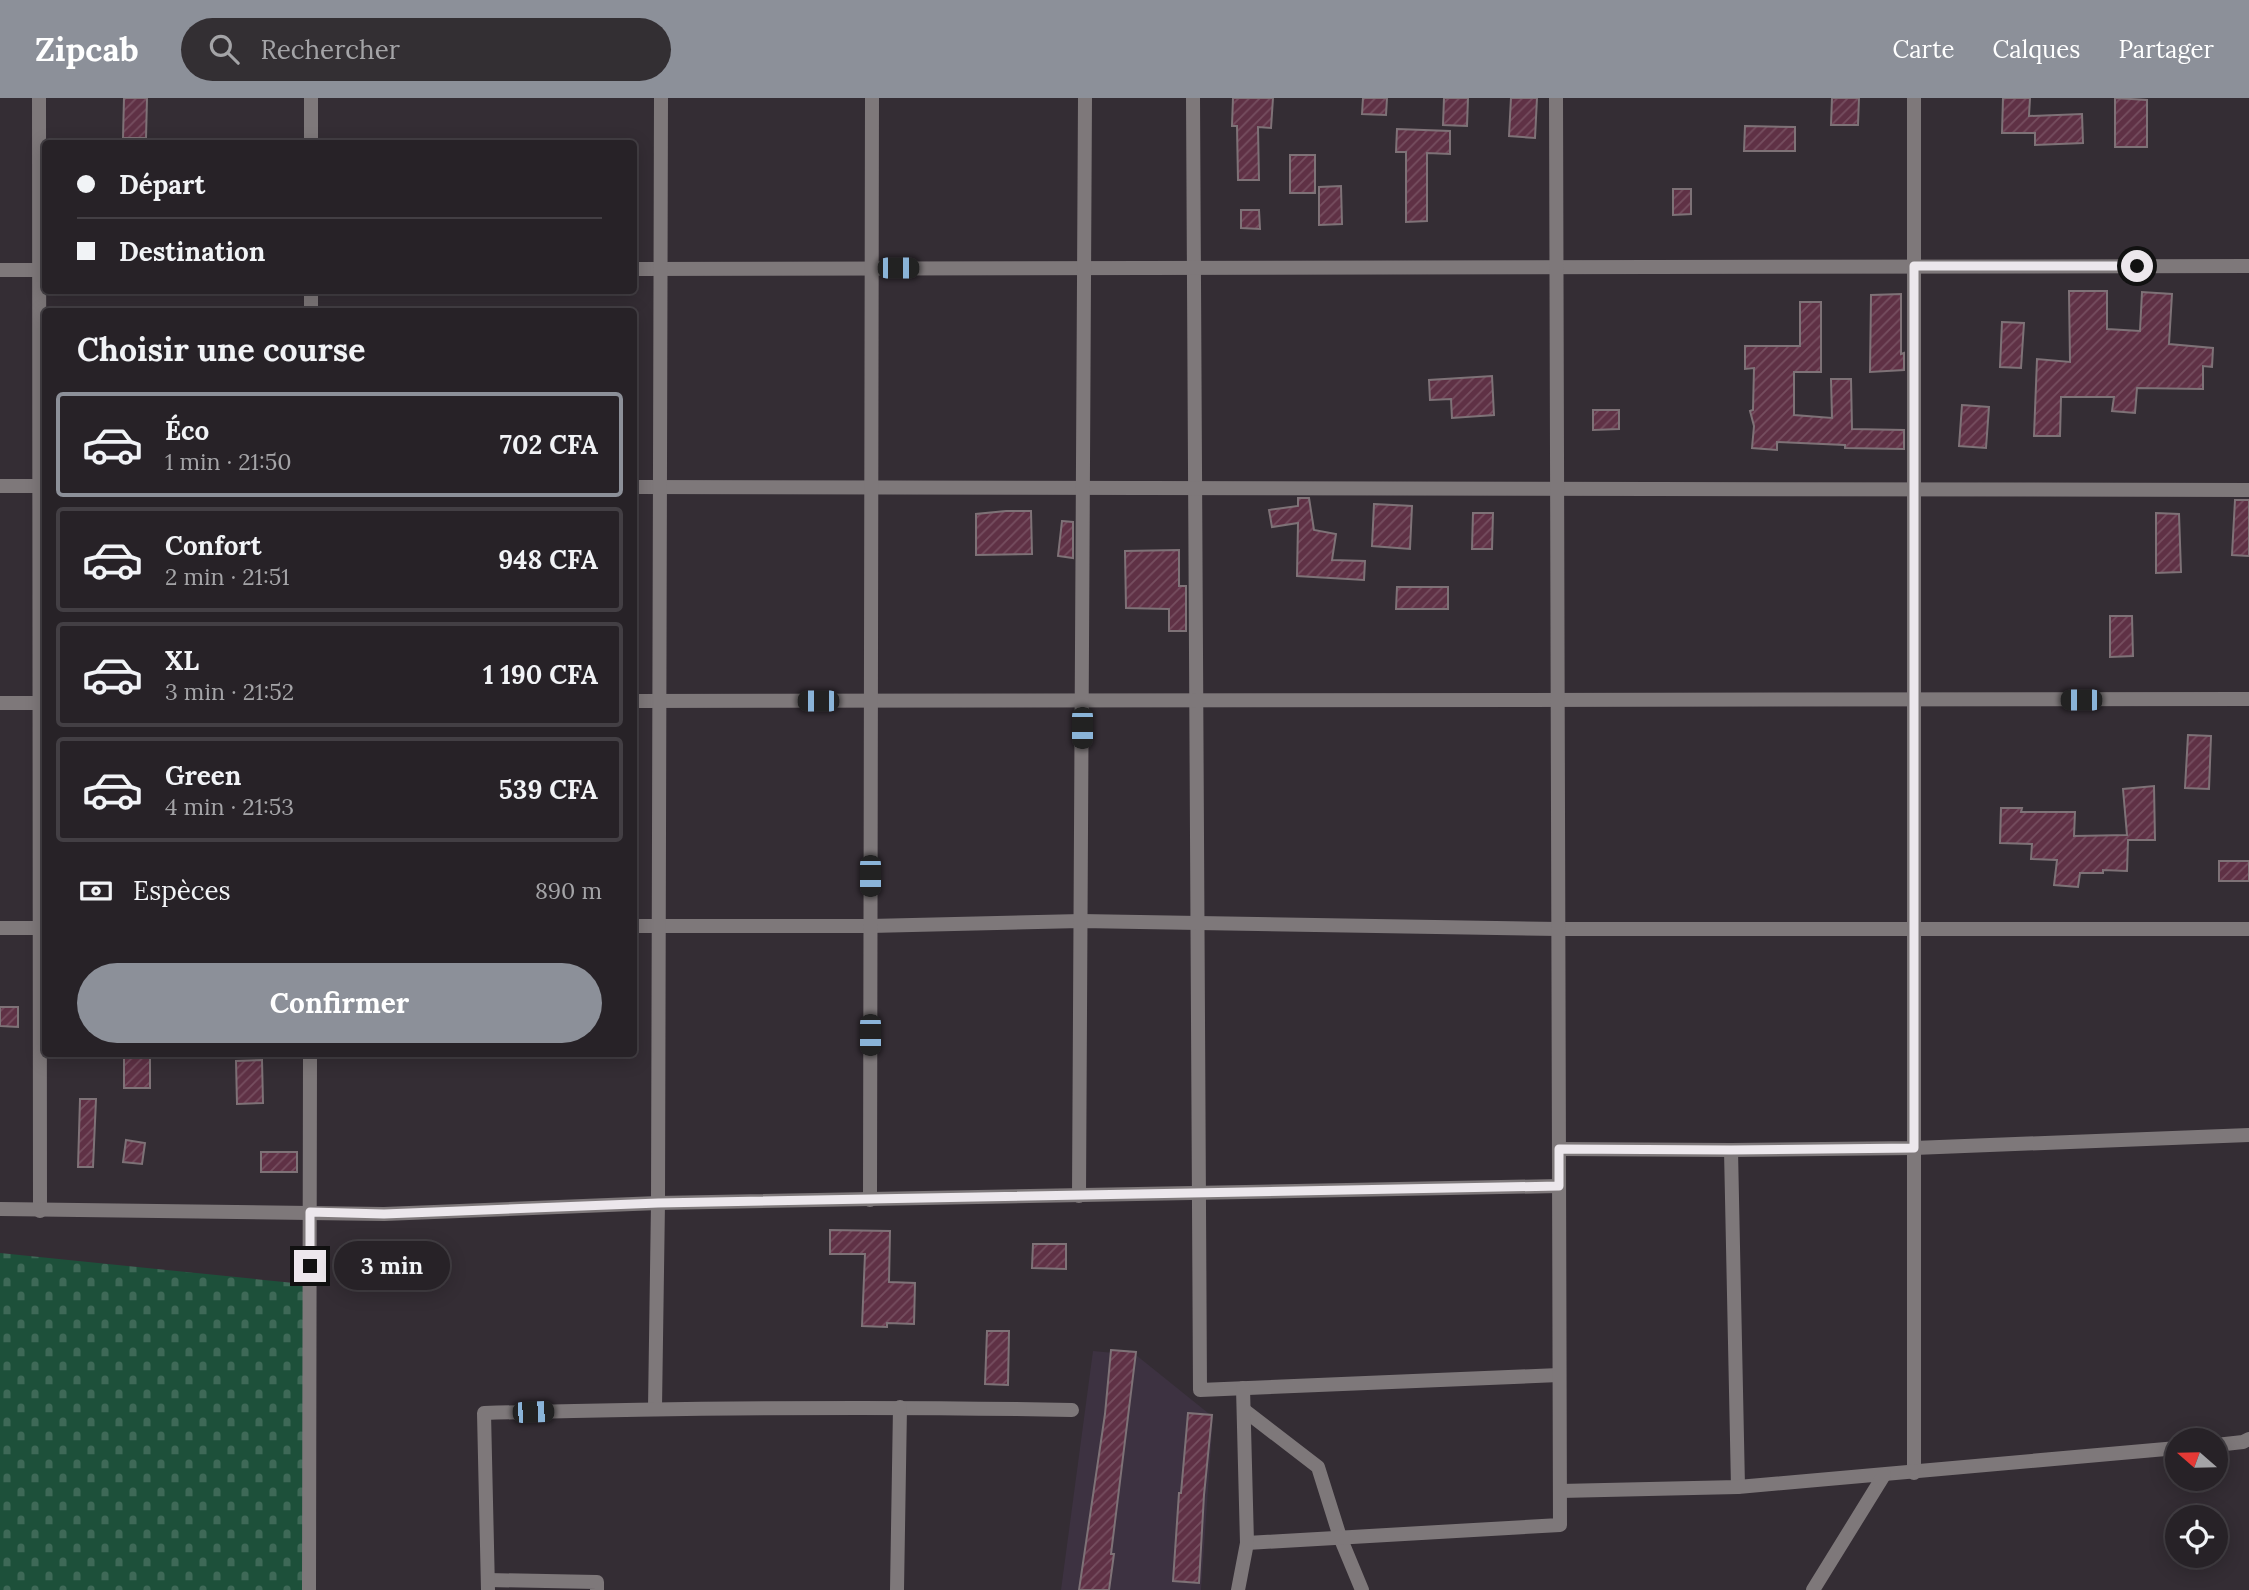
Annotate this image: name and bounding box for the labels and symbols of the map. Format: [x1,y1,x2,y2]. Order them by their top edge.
route start [2121,250,2153,282]
car [878,258,920,279]
car [2061,690,2103,711]
car [798,691,840,712]
car [1072,707,1093,749]
car [860,855,881,897]
car [860,1014,881,1056]
callout: 3 min [334,1242,450,1290]
route end [294,1250,326,1282]
car [512,1401,555,1423]
north arrow [2165,1428,2228,1491]

